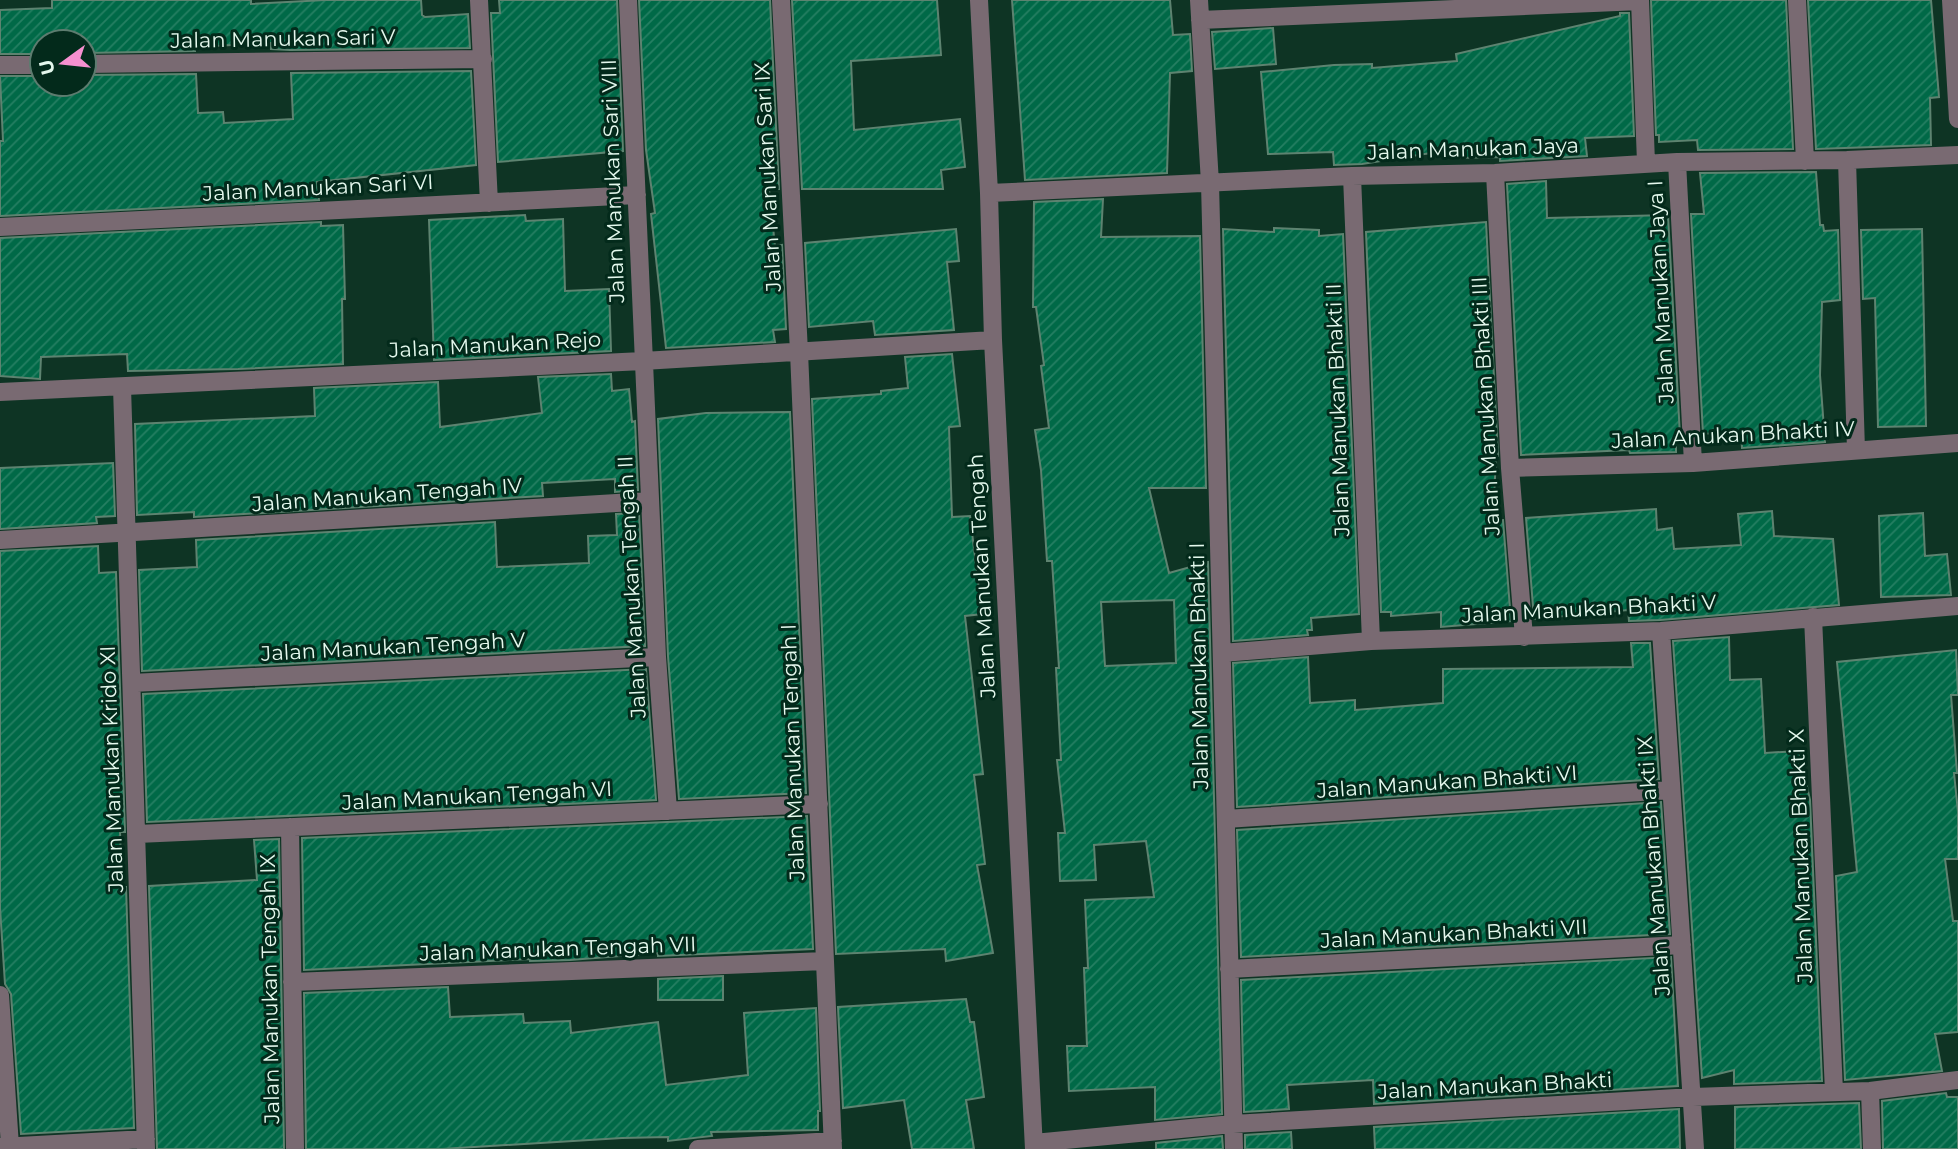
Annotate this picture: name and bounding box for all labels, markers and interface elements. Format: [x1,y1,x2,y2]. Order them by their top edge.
street label: Jalan Manukan Sari V [169,24,396,53]
north arrow [28,28,98,98]
text: U [34,57,60,77]
street label: Jalan Manukan Sari VIII [596,59,629,304]
street label: Jalan Manukan Sari IX [749,61,786,294]
street label: Jalan Manukan Jaya [1366,132,1579,165]
street label: Jalan Manukan Sari VI [201,169,434,206]
street label: Jalan Manukan Jaya I [1642,180,1679,405]
street label: Jalan Manukan Bhakti III [1466,276,1505,537]
street label: Jalan Manukan Bhakti II [1321,283,1354,538]
street label: Jalan Manukan Rejo [387,326,602,363]
street label: Jalan Anukan Bhakti IV [1610,416,1856,453]
street label: Jalan Manukan Tengah [963,453,1000,700]
street label: Jalan Manukan Tengah II [612,455,651,720]
street label: Jalan Manukan Tengah IV [250,473,523,516]
street label: Jalan Manukan Bhakti I [1184,542,1213,791]
street label: Jalan Manukan Bhakti V [1460,589,1717,628]
street label: Jalan Manukan Tengah I [776,623,810,882]
street label: Jalan Manukan Tengah V [259,627,526,666]
street label: Jalan Manukan Krido XI [95,645,128,894]
street label: Jalan Manukan Bhakti X [1784,728,1817,985]
street label: Jalan Manukan Bhakti IX [1632,735,1675,998]
street label: Jalan Manukan Bhakti VI [1315,760,1578,803]
street label: Jalan Manukan Tengah VI [340,776,613,815]
street label: Jalan Manukan Tengah IX [255,854,284,1125]
street label: Jalan Manukan Bhakti VII [1319,914,1588,953]
street label: Jalan Manukan Tengah VII [418,931,697,966]
street label: Jalan Manukan Bhakti [1376,1067,1613,1104]

